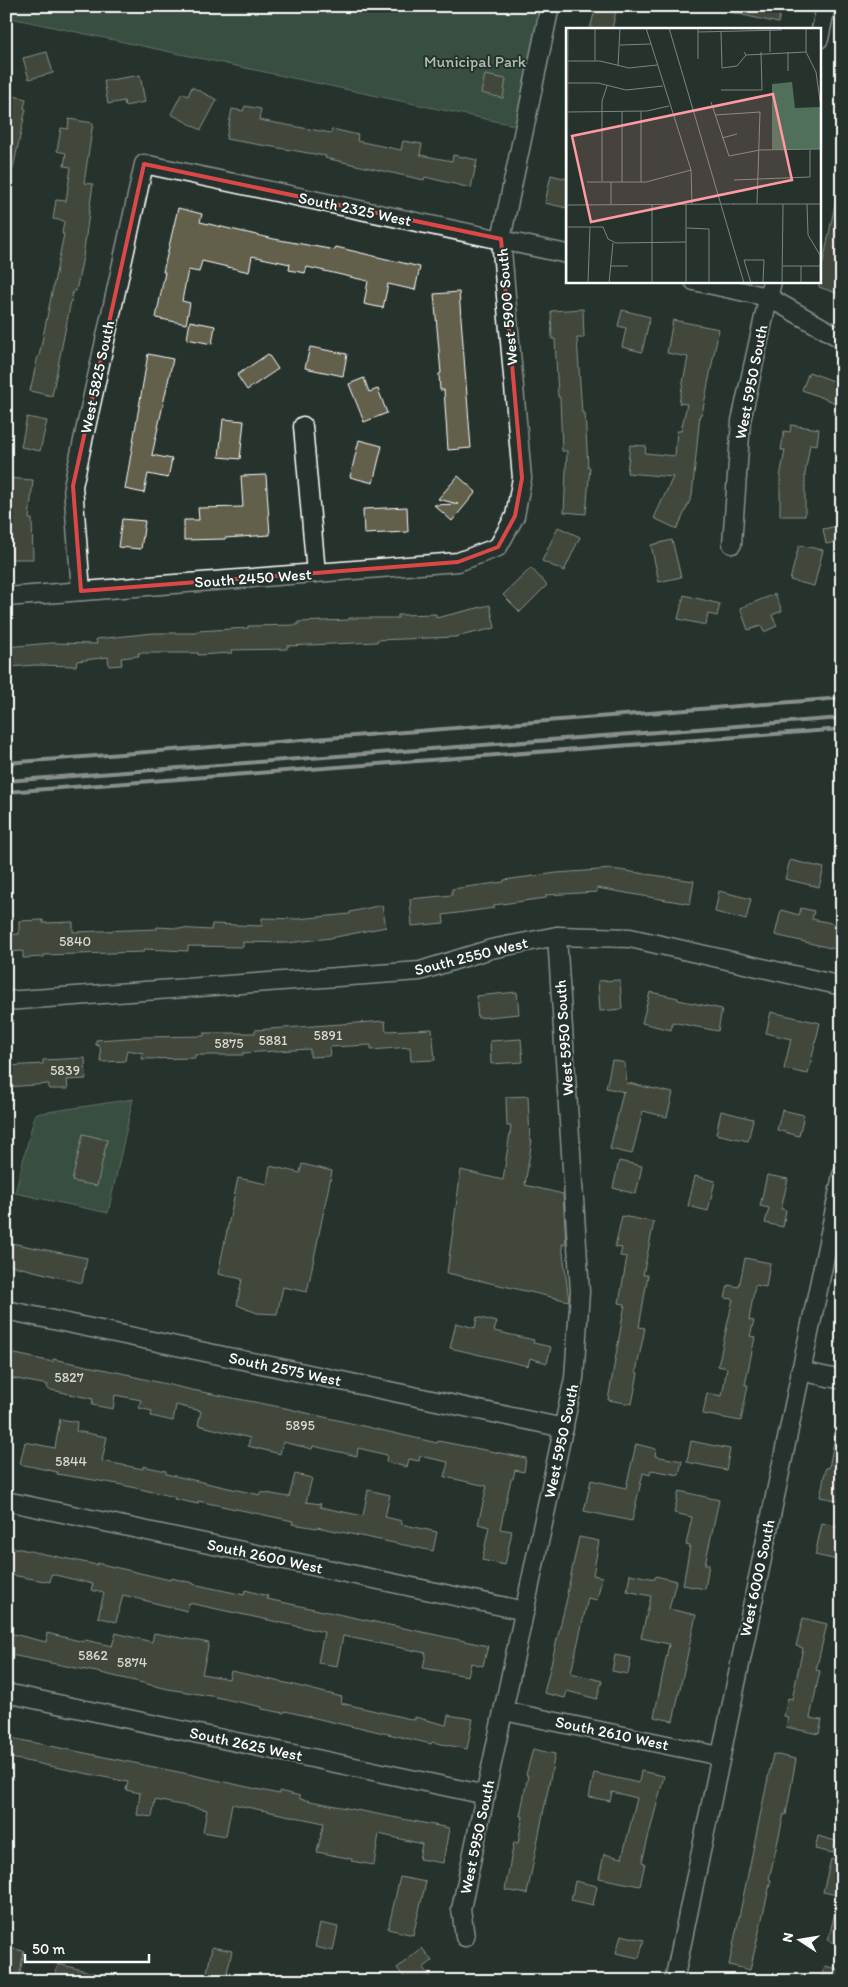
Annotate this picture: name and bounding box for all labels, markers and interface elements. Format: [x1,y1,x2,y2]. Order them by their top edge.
inset map [566,28,820,282]
park label: Municipal Park [424,52,527,71]
street label: South 2325 West [297,188,413,230]
street label: West 5900 South [492,248,522,366]
street label: West 5825 South [76,319,118,435]
street label: West 5950 South [731,323,771,441]
street label: South 2450 West [194,564,312,592]
house number: 5840 [59,933,91,950]
street label: South 2550 West [412,933,530,979]
street label: West 5950 South [550,979,578,1097]
house number: 5891 [314,1027,343,1044]
house number: 5881 [258,1032,288,1049]
house number: 5875 [214,1035,244,1052]
house number: 5839 [50,1062,80,1079]
street label: South 2575 West [227,1348,343,1390]
house number: 5827 [54,1369,84,1386]
street label: West 5950 South [540,1382,582,1500]
house number: 5895 [285,1417,315,1434]
house number: 5844 [55,1453,88,1470]
street label: West 6000 South [735,1518,779,1638]
street label: South 2600 West [205,1534,325,1578]
house number: 5862 [78,1647,109,1664]
house number: 5874 [117,1654,148,1671]
street label: South 2610 West [554,1712,670,1754]
street label: South 2625 West [188,1723,304,1765]
street label: West 5950 South [456,1778,498,1896]
north arrow [776,1914,826,1964]
text: N [778,1931,797,1944]
scale bar [25,1932,149,1964]
text: 50 m [32,1940,65,1958]

